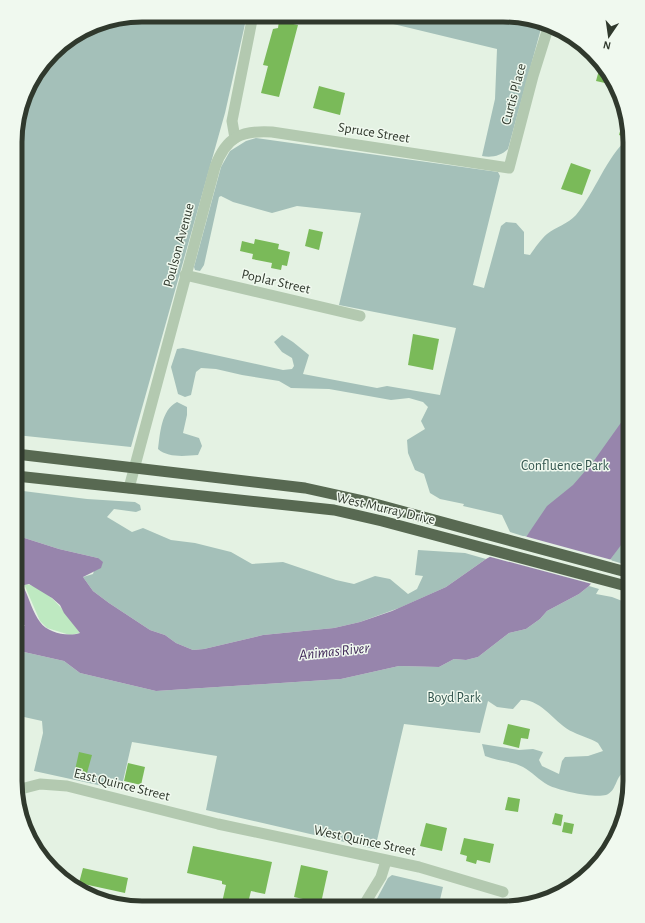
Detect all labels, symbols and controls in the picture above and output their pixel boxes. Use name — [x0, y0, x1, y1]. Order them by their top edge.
north arrow — [589, 16, 629, 56]
text: N — [602, 39, 612, 51]
street label: Curtis Place — [499, 62, 529, 126]
street label: Spruce Street — [337, 120, 411, 146]
street label: Poulson Avenue — [161, 202, 197, 289]
street label: Poplar Street — [240, 267, 312, 297]
park label: Confluence Park — [521, 459, 610, 473]
street label: West Murray Drive — [335, 491, 436, 527]
water label: Animas River — [297, 640, 371, 663]
park label: Boyd Park — [427, 691, 481, 705]
street label: East Quince Street — [72, 766, 172, 804]
street label: West Quince Street — [312, 823, 418, 859]

